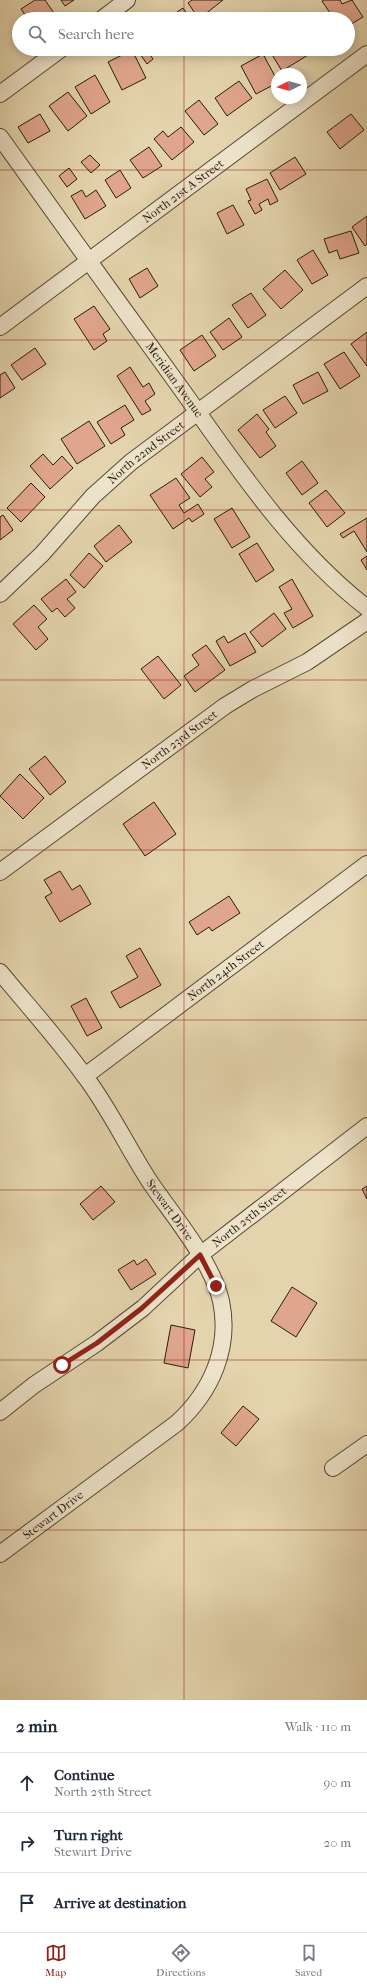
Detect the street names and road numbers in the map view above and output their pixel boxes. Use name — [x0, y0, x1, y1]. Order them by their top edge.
street label: North 21st A Street — [140, 156, 227, 226]
street label: Meridian Avenue — [143, 340, 206, 420]
street label: North 22nd Street — [105, 417, 188, 487]
street label: North 23rd Street — [139, 707, 221, 772]
street label: North 24th Street — [185, 936, 267, 1004]
street label: Stewart Drive — [143, 1177, 197, 1243]
street label: North 25th Street — [209, 1183, 290, 1250]
street label: Stewart Drive — [20, 1488, 86, 1542]

